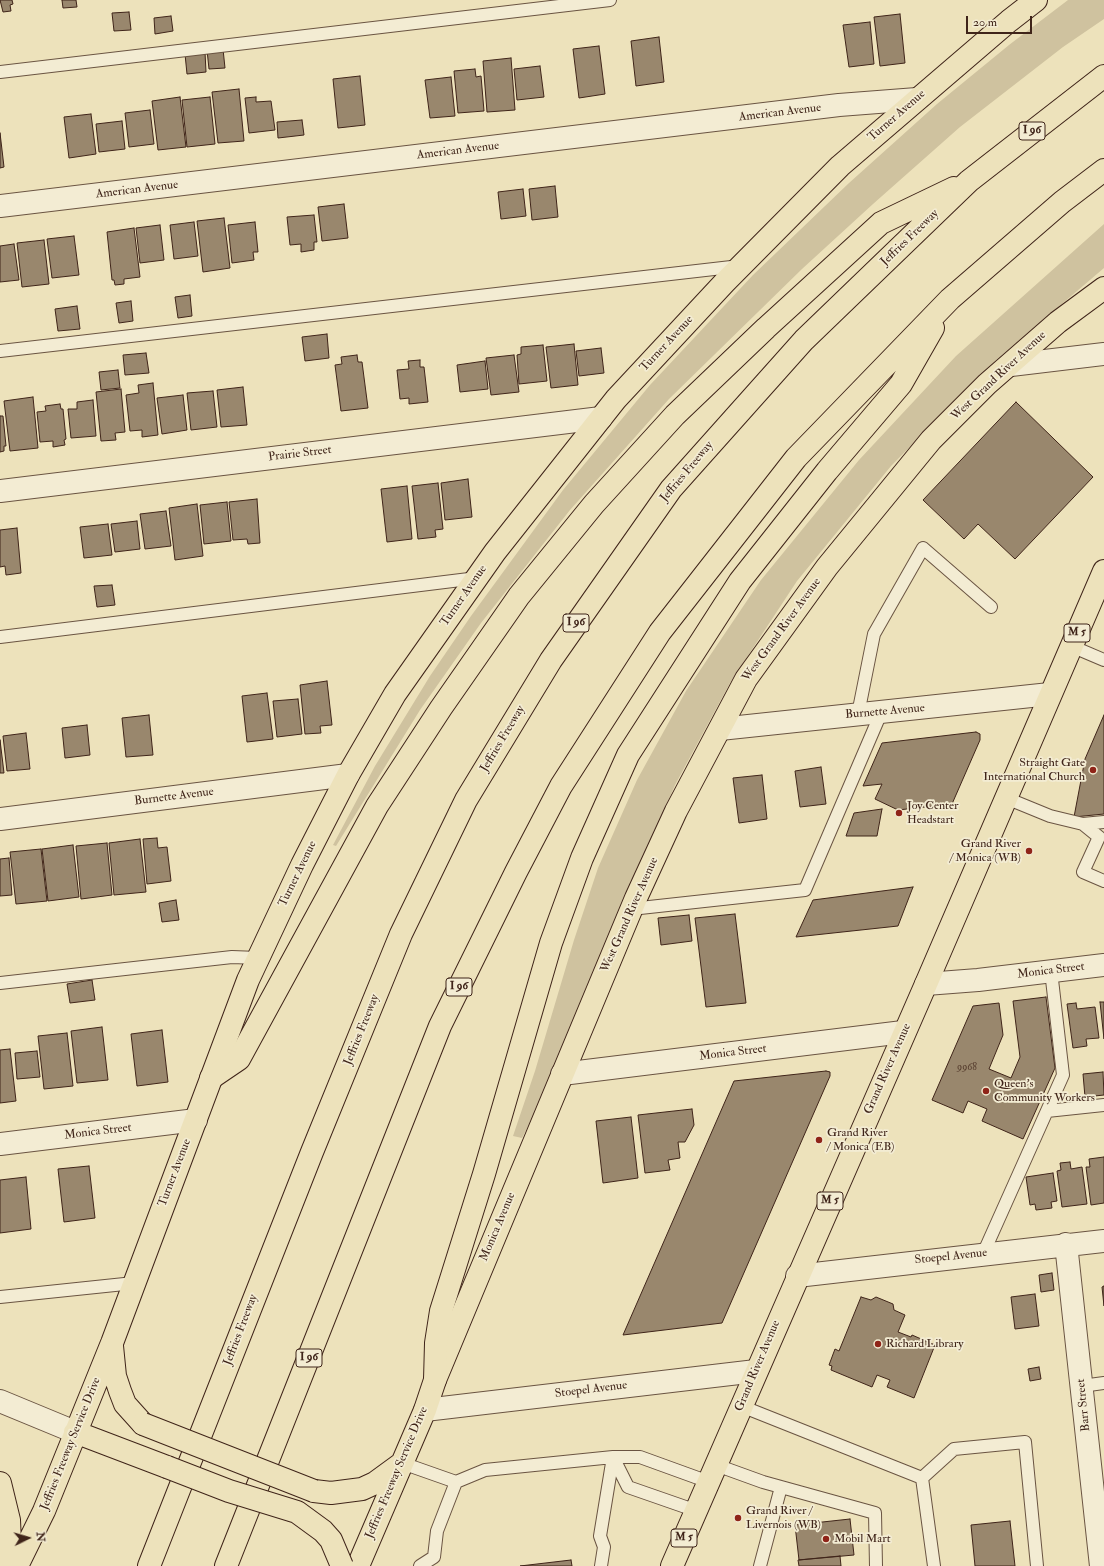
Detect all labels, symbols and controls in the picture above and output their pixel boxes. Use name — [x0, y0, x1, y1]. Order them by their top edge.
scale bar — [968, 8, 1034, 34]
text: 20 m — [973, 15, 997, 30]
street label: Turner Avenue — [865, 87, 929, 145]
street label: American Avenue — [738, 101, 822, 125]
road number: I 96 — [1019, 122, 1045, 140]
street label: American Avenue — [416, 139, 500, 163]
street label: American Avenue — [95, 178, 179, 202]
street label: Jeffries Freeway — [878, 207, 942, 269]
street label: Turner Avenue — [637, 313, 697, 375]
street label: West Grand River Avenue — [949, 328, 1049, 424]
street label: Jeffries Freeway — [657, 439, 717, 505]
street label: Prairie Street — [268, 443, 332, 465]
street label: Turner Avenue — [438, 563, 490, 629]
street label: West Grand River Avenue — [740, 575, 824, 685]
road number: I 96 — [563, 614, 589, 632]
road number: M 5 — [1064, 624, 1090, 642]
street label: Burnette Avenue — [845, 701, 925, 723]
street label: Jeffries Freeway — [478, 703, 528, 775]
place label: Straight Gate International Church — [983, 756, 1085, 784]
marker: Straight Gate International Church — [1088, 765, 1098, 775]
street label: Burnette Avenue — [134, 785, 214, 809]
place label: Joy Center Headstart — [907, 799, 958, 827]
marker: Joy Center Headstart — [894, 808, 904, 818]
place label: Grand River / Monica (WB) — [950, 837, 1021, 865]
street label: Turner Avenue — [276, 839, 320, 909]
marker: Grand River / Monica (WB) — [1024, 846, 1034, 856]
street label: West Grand River Avenue — [598, 855, 662, 975]
street label: Monica Street — [1017, 960, 1085, 982]
road number: I 96 — [446, 978, 472, 996]
street label: Jeffries Freeway — [341, 993, 383, 1067]
street label: Grand River Avenue — [862, 1021, 914, 1117]
street label: Monica Street — [699, 1042, 767, 1064]
house number: 9968 — [957, 1062, 977, 1074]
place label: Queen's Community Workers — [994, 1077, 1095, 1105]
marker: Queen's Community Workers — [981, 1086, 991, 1096]
street label: Monica Street — [64, 1121, 132, 1143]
place label: Grand River / Monica (EB) — [827, 1126, 894, 1154]
marker: Grand River / Monica (EB) — [814, 1135, 824, 1145]
street label: Turner Avenue — [156, 1137, 194, 1209]
street label: Monica Avenue — [477, 1190, 519, 1264]
road number: M 5 — [817, 1192, 843, 1210]
street label: Stoepel Avenue — [914, 1246, 988, 1268]
street label: Jeffries Freeway — [221, 1292, 261, 1368]
street label: Grand River Avenue — [732, 1318, 784, 1414]
place label: Richard Library — [886, 1337, 963, 1351]
marker: Richard Library — [873, 1339, 883, 1349]
road number: I 96 — [296, 1349, 322, 1367]
street label: Jeffries Freeway Service Drive — [38, 1376, 104, 1512]
street label: Stoepel Avenue — [554, 1378, 628, 1402]
street label: Barr Street — [1074, 1378, 1094, 1432]
street label: Jeffries Freeway Service Drive — [363, 1405, 431, 1541]
place label: Grand River / Livernois (WB) — [746, 1504, 821, 1532]
marker: Grand River / Livernois (WB) — [733, 1513, 743, 1523]
north arrow — [8, 1518, 48, 1558]
road number: M 5 — [671, 1529, 697, 1547]
text: N — [34, 1531, 47, 1542]
place label: Mobil Mart — [834, 1532, 891, 1546]
marker: Mobil Mart — [821, 1534, 831, 1544]

